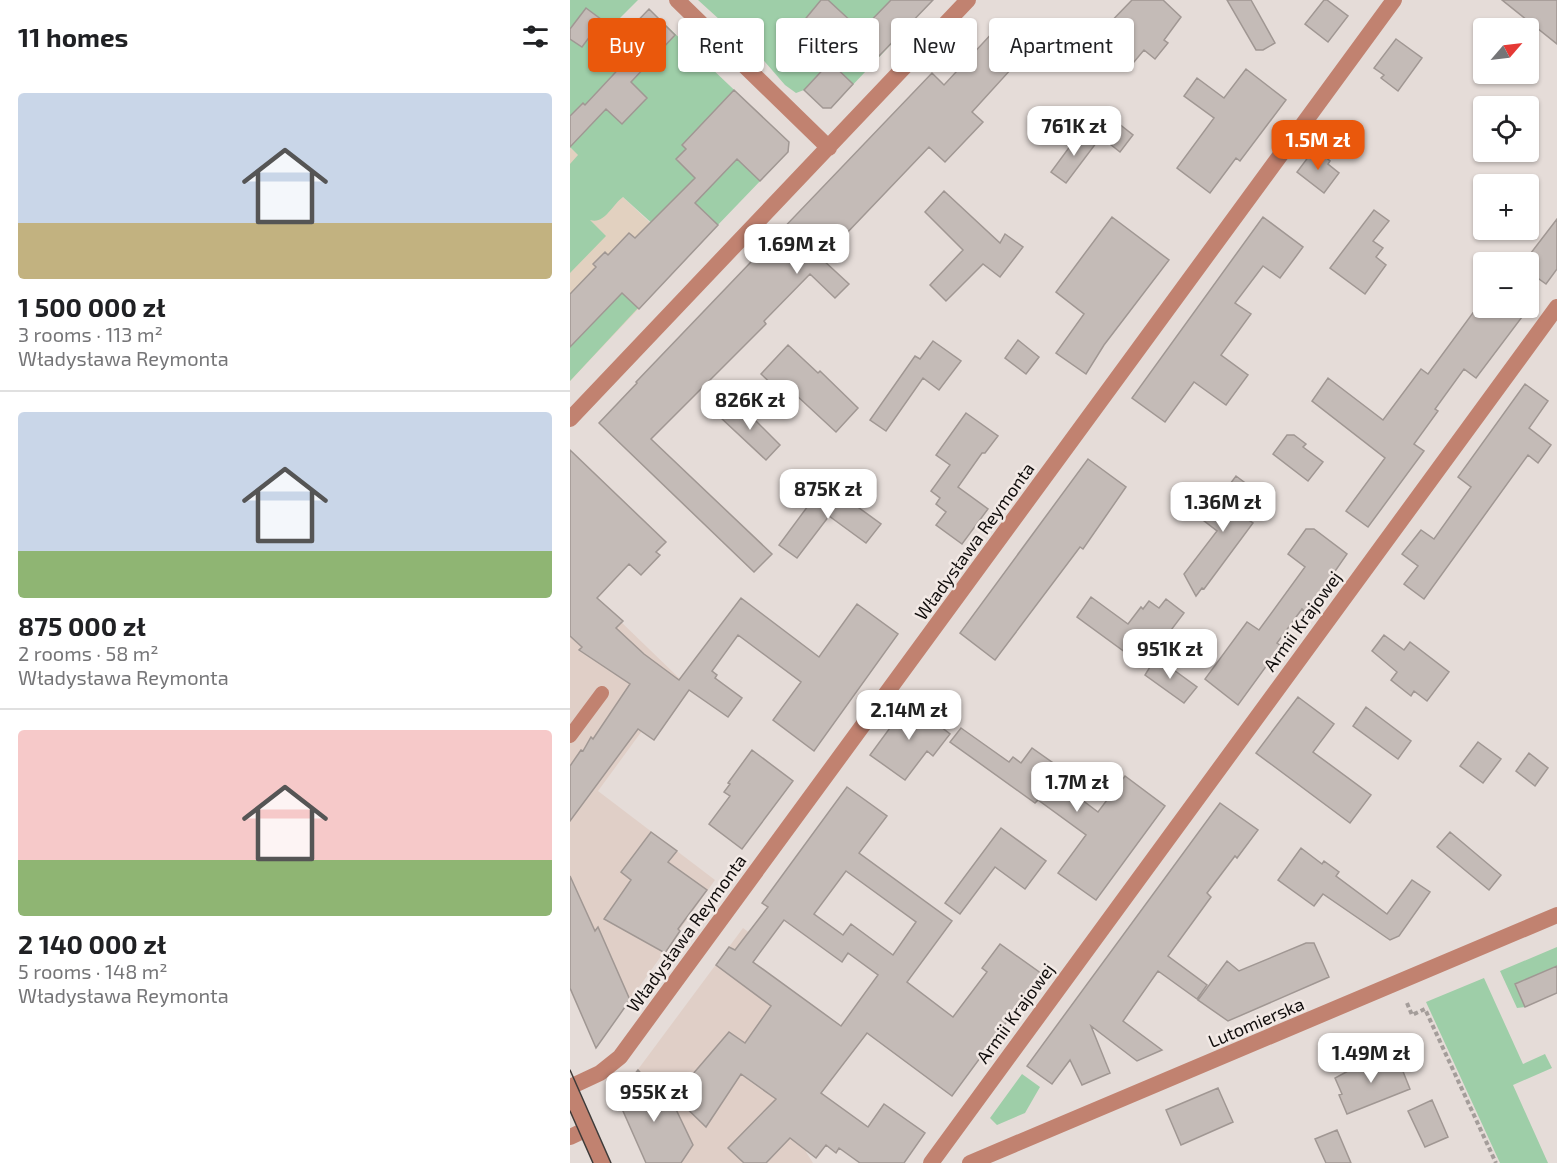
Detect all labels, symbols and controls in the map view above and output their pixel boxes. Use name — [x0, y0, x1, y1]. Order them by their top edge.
chip: Buy — [588, 18, 666, 72]
chip: Rent — [678, 18, 764, 72]
chip: Filters — [776, 18, 879, 72]
chip: New — [891, 18, 977, 72]
chip: Apartment — [989, 18, 1134, 72]
north arrow — [1473, 18, 1539, 84]
map controls — [1473, 18, 1539, 318]
icon: filters — [519, 20, 552, 53]
text: 11 homes — [18, 21, 128, 52]
button: locate — [1473, 96, 1539, 162]
pin: 761K zł — [1019, 106, 1129, 157]
text: 761K zł — [1041, 113, 1107, 137]
pin: 1.5M zł — [1263, 120, 1373, 171]
text: 1.5M zł — [1286, 127, 1350, 151]
icon: home — [231, 132, 339, 240]
button: + — [1473, 174, 1539, 240]
pin: 1.69M zł — [735, 224, 859, 275]
text: 1.69M zł — [758, 231, 836, 255]
button: − — [1473, 252, 1539, 318]
text: 1 500 000 zł — [18, 291, 165, 322]
text: 3 rooms · 113 m² — [18, 322, 163, 346]
text: Władysława Reymonta — [18, 346, 229, 370]
pin: 826K zł — [695, 380, 805, 431]
text: 826K zł — [715, 387, 785, 411]
icon: home — [231, 451, 339, 559]
street label: Władysława Reymonta — [909, 458, 1039, 624]
pin: 875K zł — [773, 469, 883, 520]
text: 875K zł — [794, 476, 862, 500]
pin: 1.36M zł — [1161, 482, 1285, 533]
text: 1.36M zł — [1185, 489, 1261, 513]
street label: Armii Krajowej — [1258, 567, 1346, 675]
text: 875 000 zł — [18, 610, 146, 641]
pin: 951K zł — [1115, 629, 1225, 680]
text: 951K zł — [1137, 636, 1203, 660]
text: 2 rooms · 58 m² — [18, 641, 159, 665]
text: Władysława Reymonta — [18, 665, 229, 689]
pin: 2.14M zł — [847, 690, 971, 741]
text: 2.14M zł — [870, 697, 948, 721]
pin: 1.7M zł — [1022, 762, 1132, 813]
icon: home — [231, 769, 339, 877]
text: 1.7M zł — [1045, 769, 1109, 793]
street label: Władysława Reymonta — [621, 850, 751, 1016]
text: 2 140 000 zł — [18, 928, 166, 959]
text: 5 rooms · 148 m² — [18, 959, 168, 983]
street label: Armii Krajowej — [971, 959, 1059, 1067]
text: Władysława Reymonta — [18, 983, 229, 1007]
street label: Lutomierska — [1205, 992, 1307, 1052]
pin: 1.49M zł — [1309, 1033, 1433, 1084]
text: 1.49M zł — [1332, 1040, 1410, 1064]
pin: 955K zł — [599, 1072, 709, 1123]
text: 955K zł — [620, 1079, 688, 1103]

